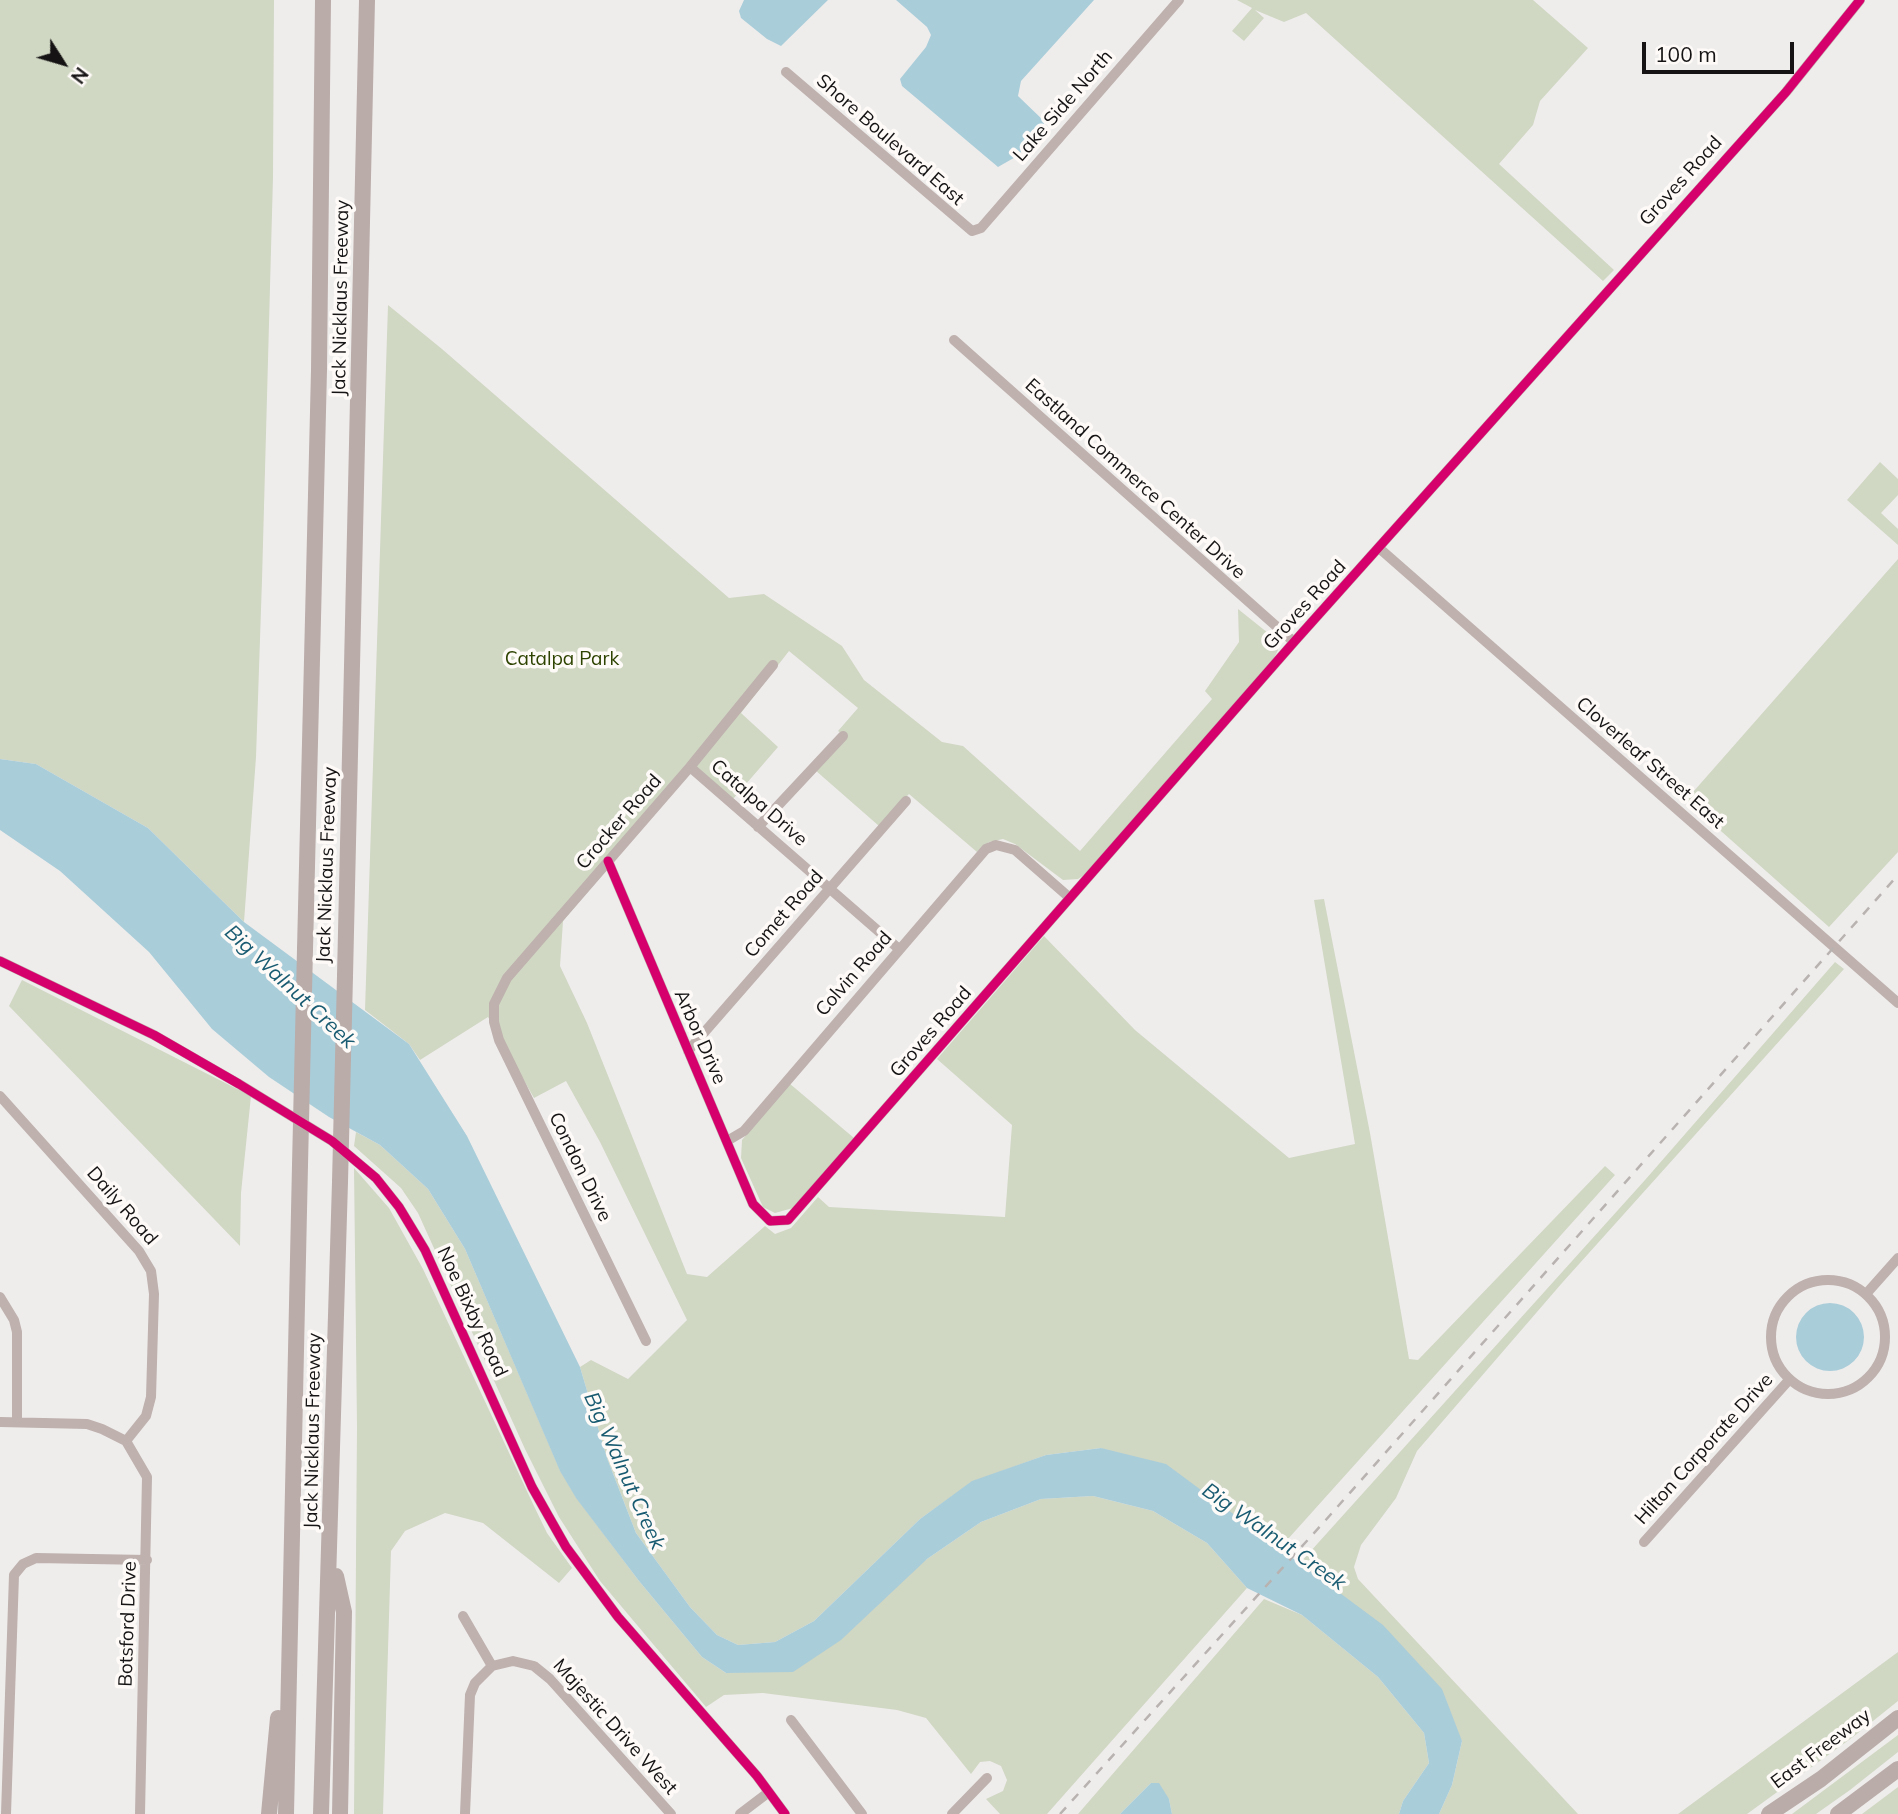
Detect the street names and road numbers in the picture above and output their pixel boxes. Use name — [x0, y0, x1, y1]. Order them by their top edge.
street label: Lake Side North — [1009, 46, 1117, 166]
street label: Shore Boulevard East — [812, 70, 968, 210]
street label: Groves Road — [1635, 132, 1727, 230]
street label: Jack Nicklaus Freeway — [328, 200, 354, 396]
street label: Eastland Commerce Center Drive — [1020, 374, 1250, 584]
street label: Groves Road — [1259, 556, 1351, 654]
street label: Cloverleaf Street East — [1571, 692, 1729, 834]
street label: Catalpa Drive — [706, 755, 812, 851]
street label: Jack Nicklaus Freeway — [312, 766, 342, 964]
street label: Crocker Road — [572, 770, 666, 874]
street label: Comet Road — [740, 866, 828, 962]
street label: Colvin Road — [811, 927, 897, 1021]
street label: Groves Road — [885, 982, 977, 1082]
street label: Arbor Drive — [669, 986, 731, 1088]
street label: Condon Drive — [544, 1109, 616, 1225]
street label: Daily Road — [82, 1162, 162, 1250]
street label: Noe Bixby Road — [432, 1243, 512, 1381]
street label: Jack Nicklaus Freeway — [300, 1333, 326, 1529]
street label: Hilton Corporate Drive — [1630, 1369, 1778, 1529]
street label: Botsford Drive — [114, 1561, 142, 1687]
street label: Majestic Drive West — [548, 1654, 682, 1800]
street label: East Freeway — [1767, 1704, 1875, 1794]

